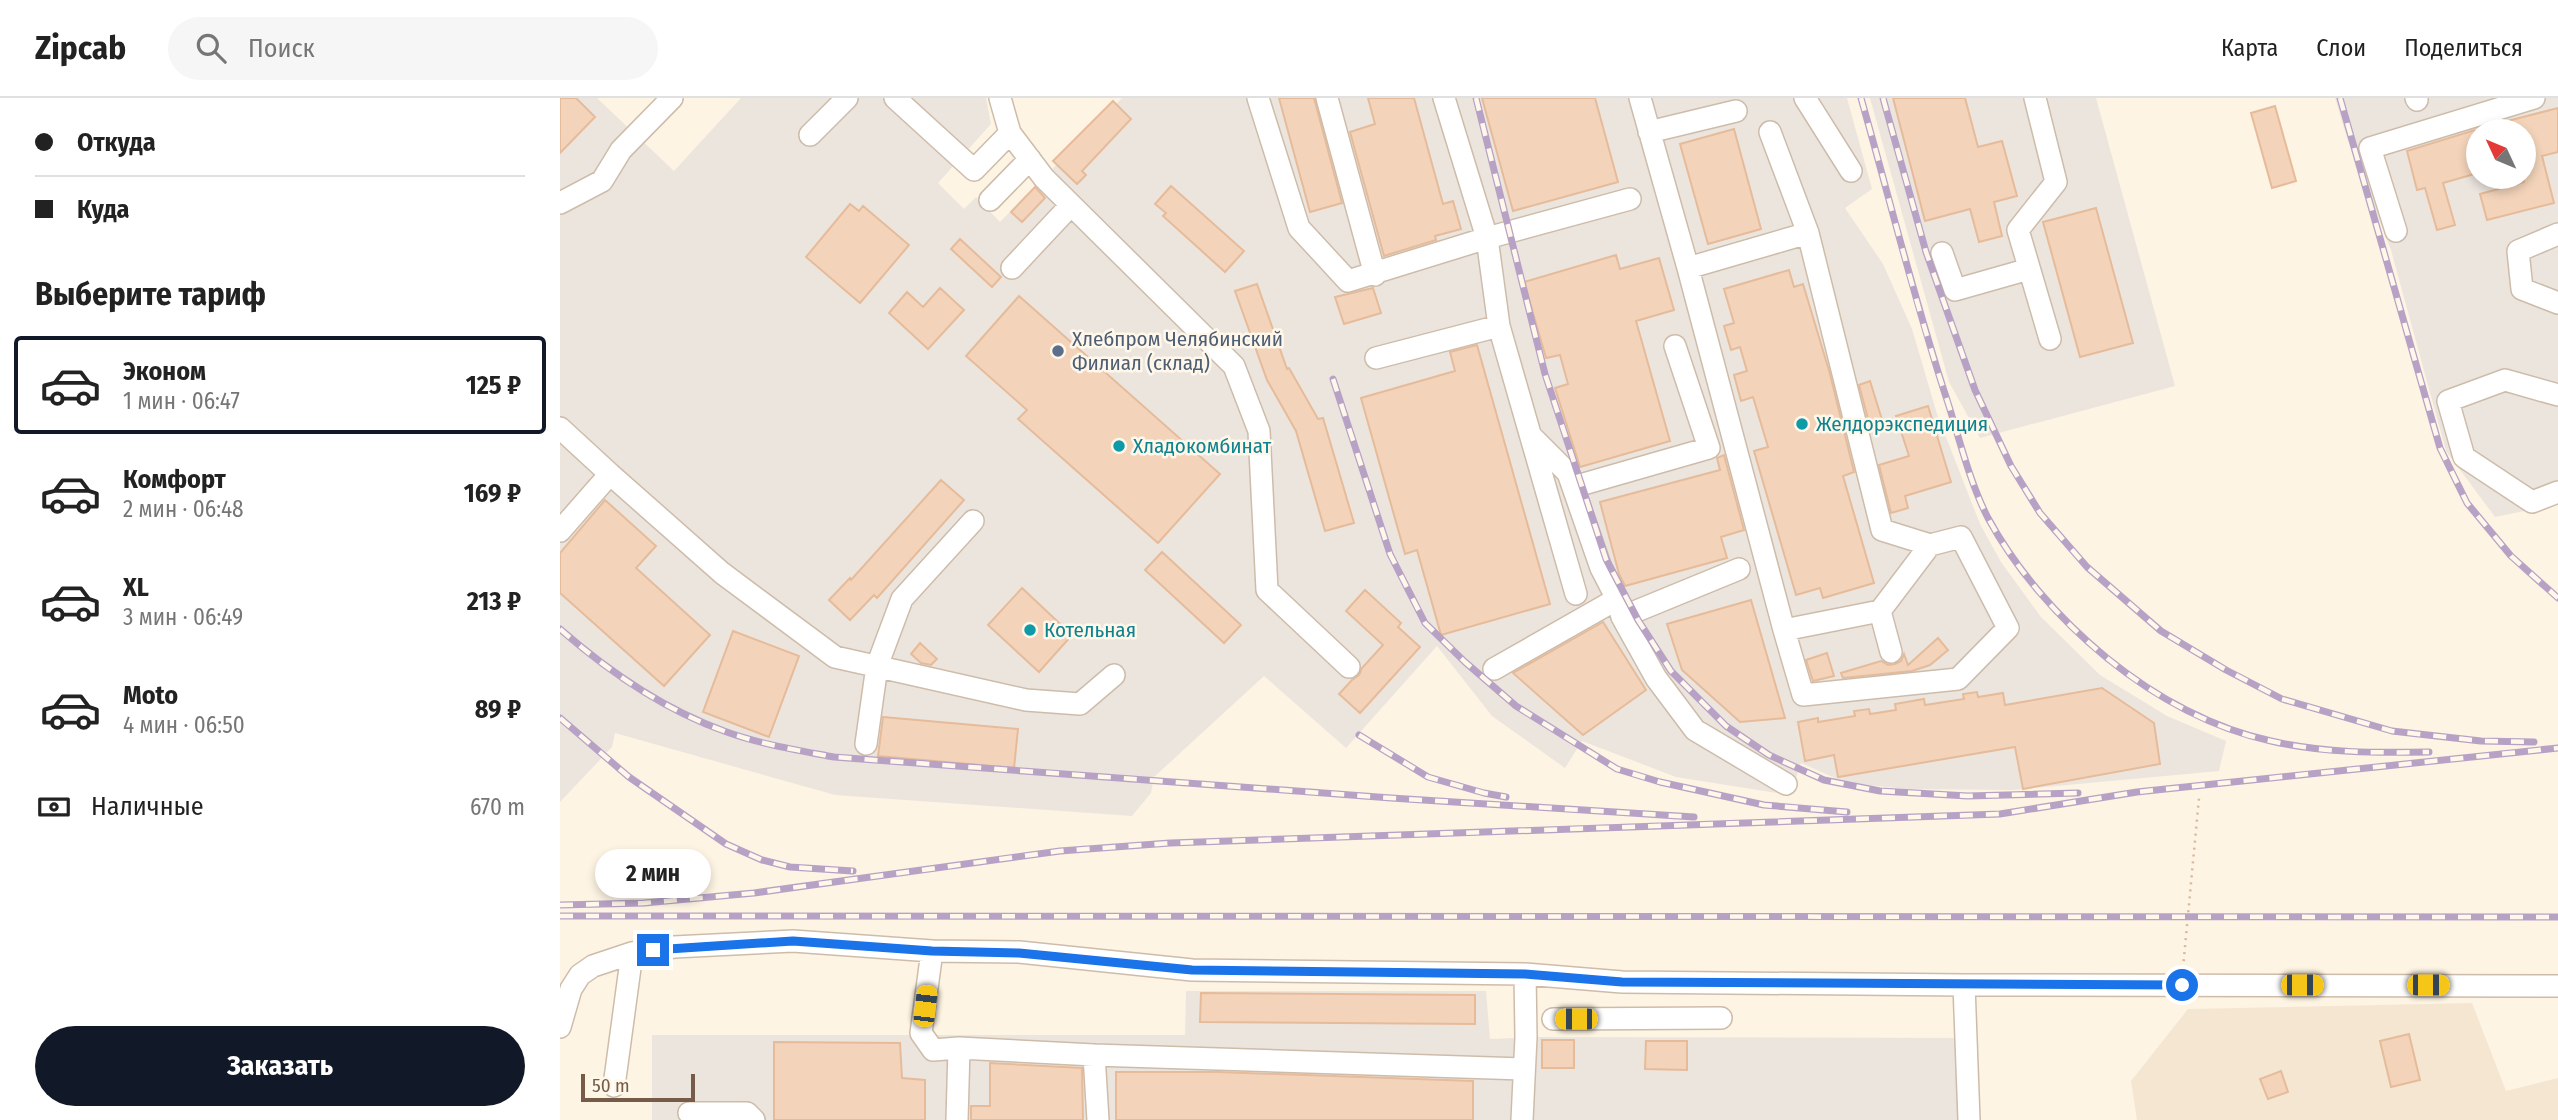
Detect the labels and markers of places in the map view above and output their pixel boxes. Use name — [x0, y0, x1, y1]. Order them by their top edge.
place label: Хлебпром Челябинский Филиал (склад) — [1072, 326, 1283, 376]
marker: Хлебпром Челябинский Филиал (склад) — [1050, 343, 1066, 359]
place label: Желдорэкспедиция — [1816, 411, 1988, 437]
marker: Желдорэкспедиция — [1794, 416, 1810, 432]
place label: Хладокомбинат — [1133, 433, 1272, 459]
marker: Хладокомбинат — [1111, 438, 1127, 454]
place label: Котельная — [1044, 617, 1136, 643]
marker: Котельная — [1022, 622, 1038, 638]

